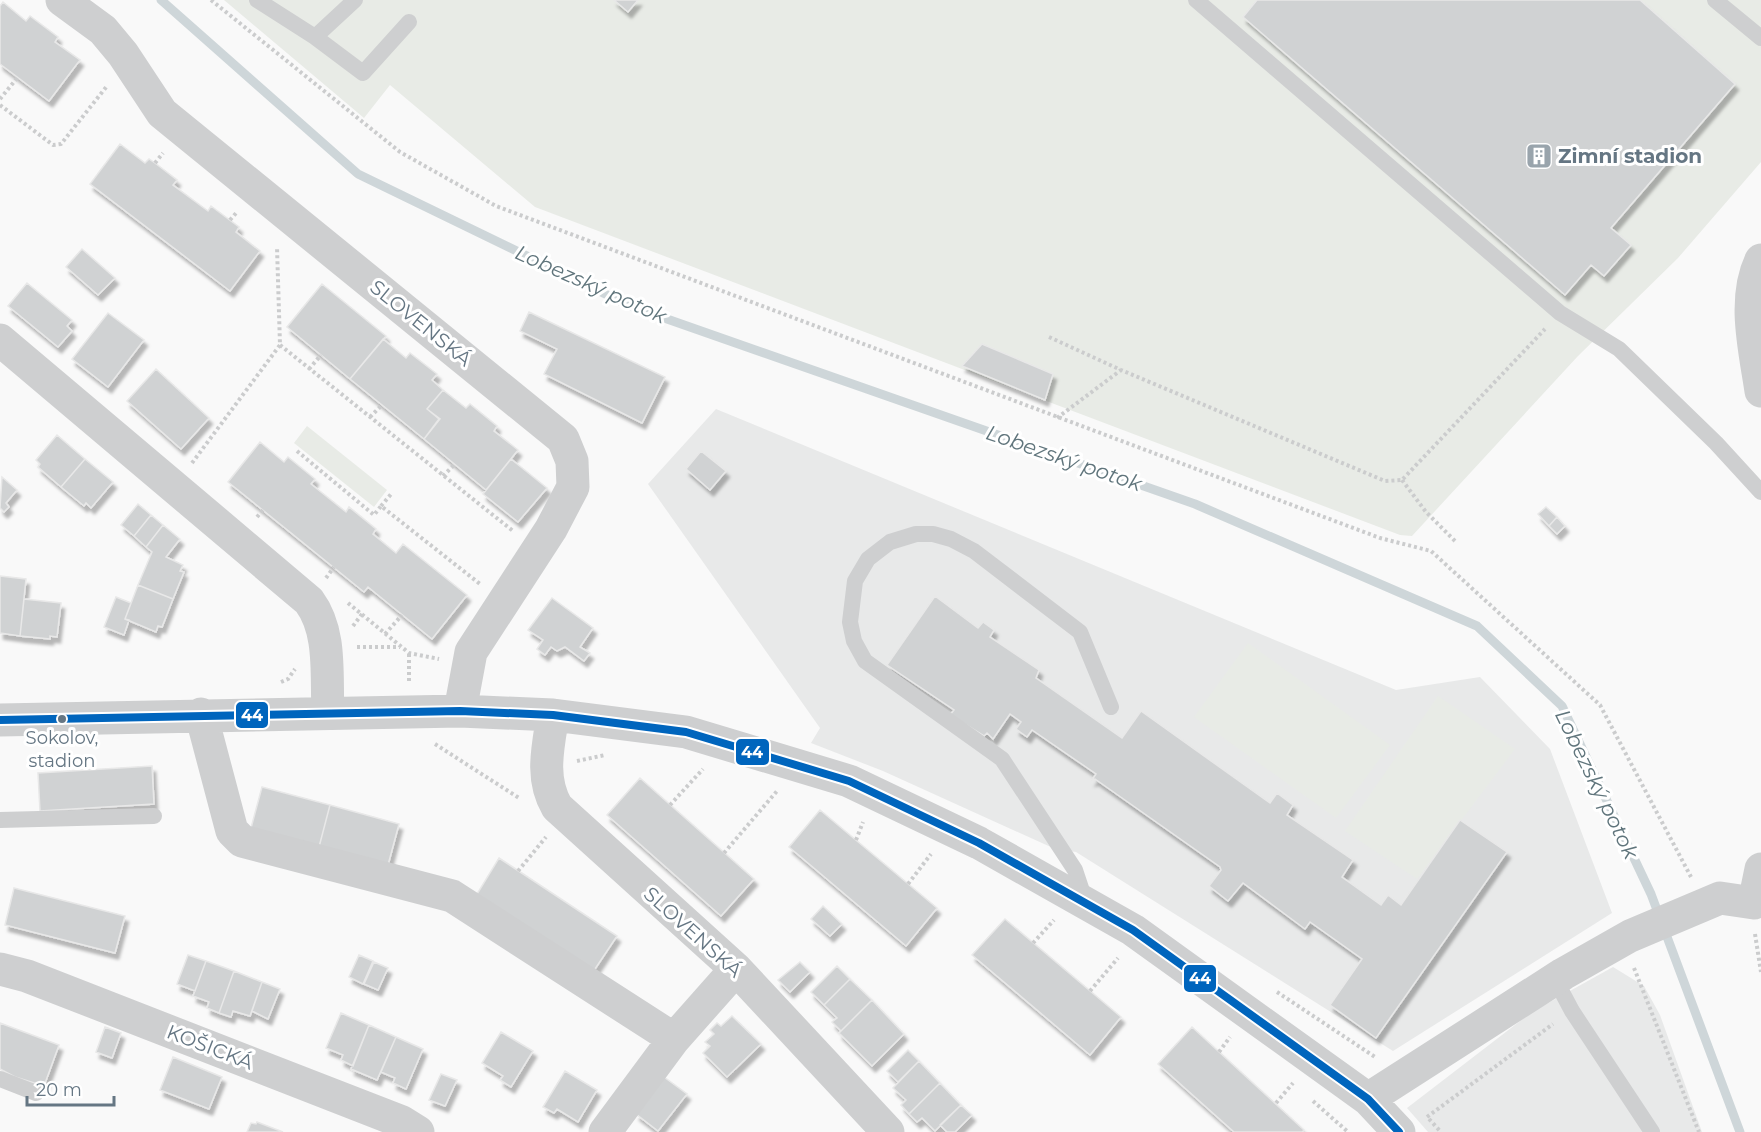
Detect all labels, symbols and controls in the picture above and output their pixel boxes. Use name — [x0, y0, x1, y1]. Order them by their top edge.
building icon: Zimní stadion — [1524, 141, 1554, 171]
place label: Zimní stadion — [1558, 144, 1702, 168]
water label: Lobezský potok — [511, 239, 672, 329]
street label: SLOVENSKÁ — [365, 275, 477, 372]
water label: Lobezský potok — [983, 420, 1147, 497]
line badge: 44 — [235, 701, 269, 729]
water label: Lobezský potok — [1550, 705, 1645, 864]
text: 44 — [241, 706, 263, 725]
marker: Sokolov, stadion — [56, 713, 68, 725]
place label: Sokolov, stadion — [26, 727, 98, 772]
line badge: 44 — [735, 738, 770, 766]
text: 44 — [741, 743, 763, 762]
street label: SLOVENSKÁ — [639, 882, 748, 983]
line badge: 44 — [1183, 964, 1217, 993]
text: 44 — [1189, 969, 1211, 988]
street label: KOŠICKÁ — [163, 1020, 257, 1075]
scale bar — [27, 1069, 114, 1107]
text: 20 m — [36, 1079, 82, 1101]

